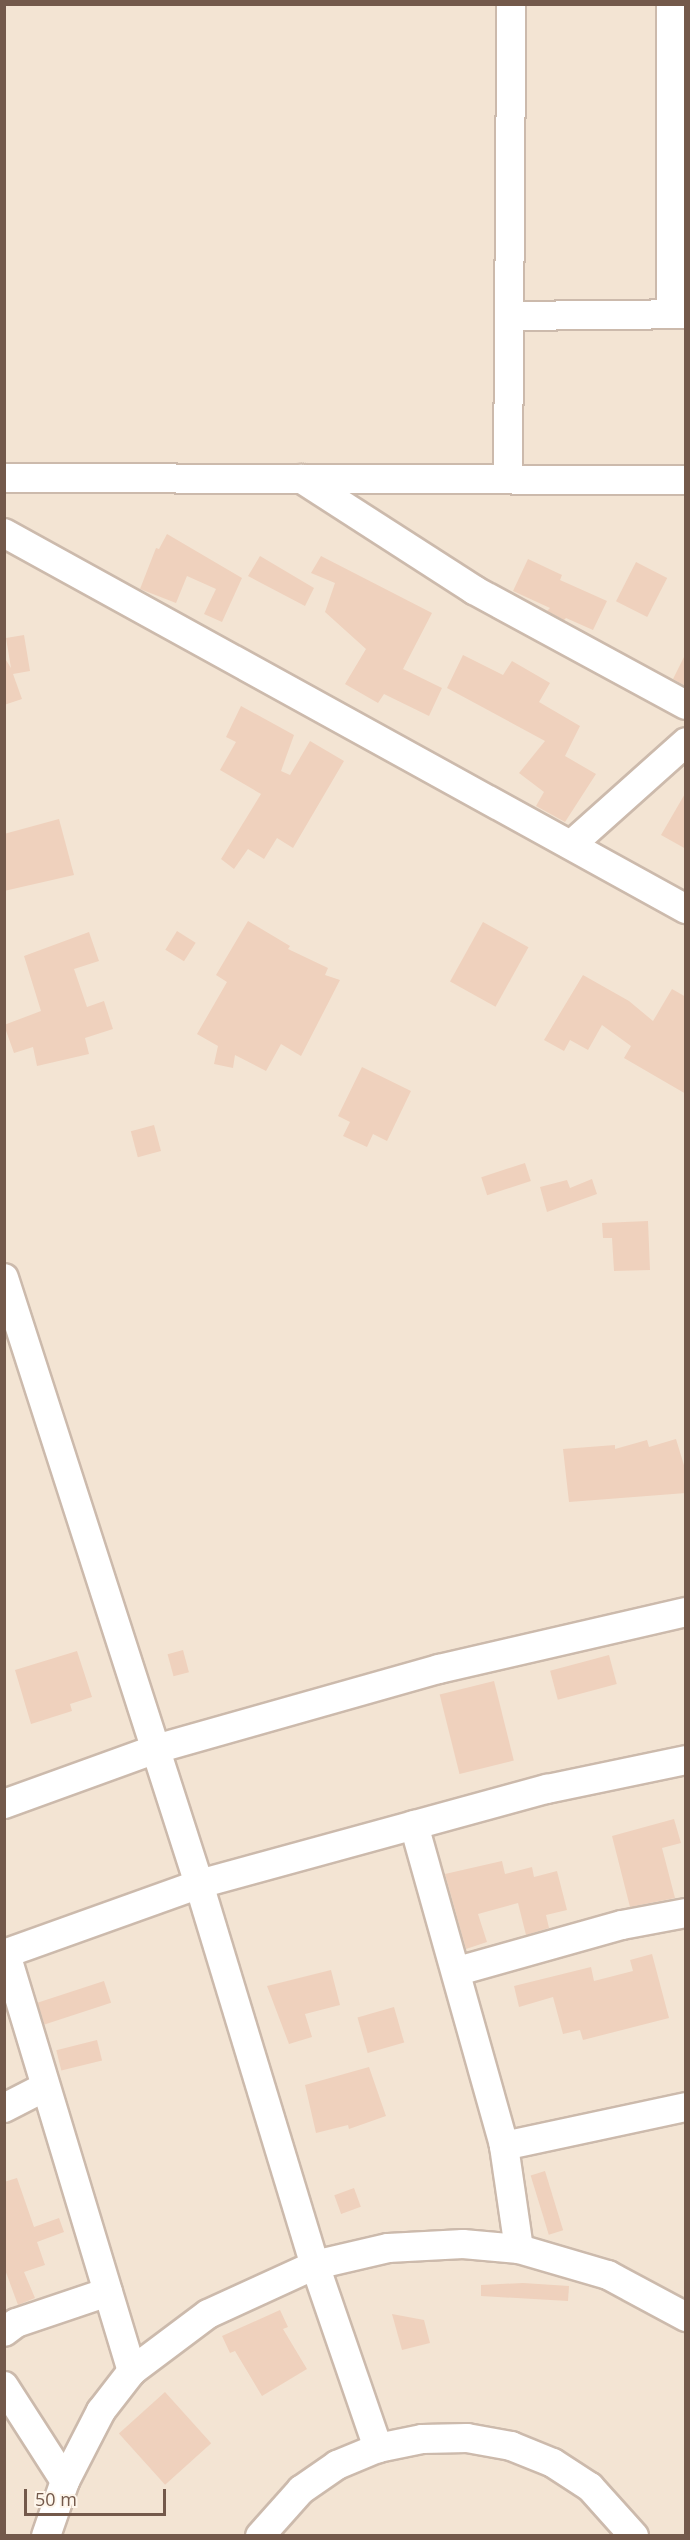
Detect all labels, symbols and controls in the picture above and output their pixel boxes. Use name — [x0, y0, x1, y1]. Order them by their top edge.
scale bar — [27, 2477, 170, 2515]
text: 50 m — [35, 2487, 77, 2511]

